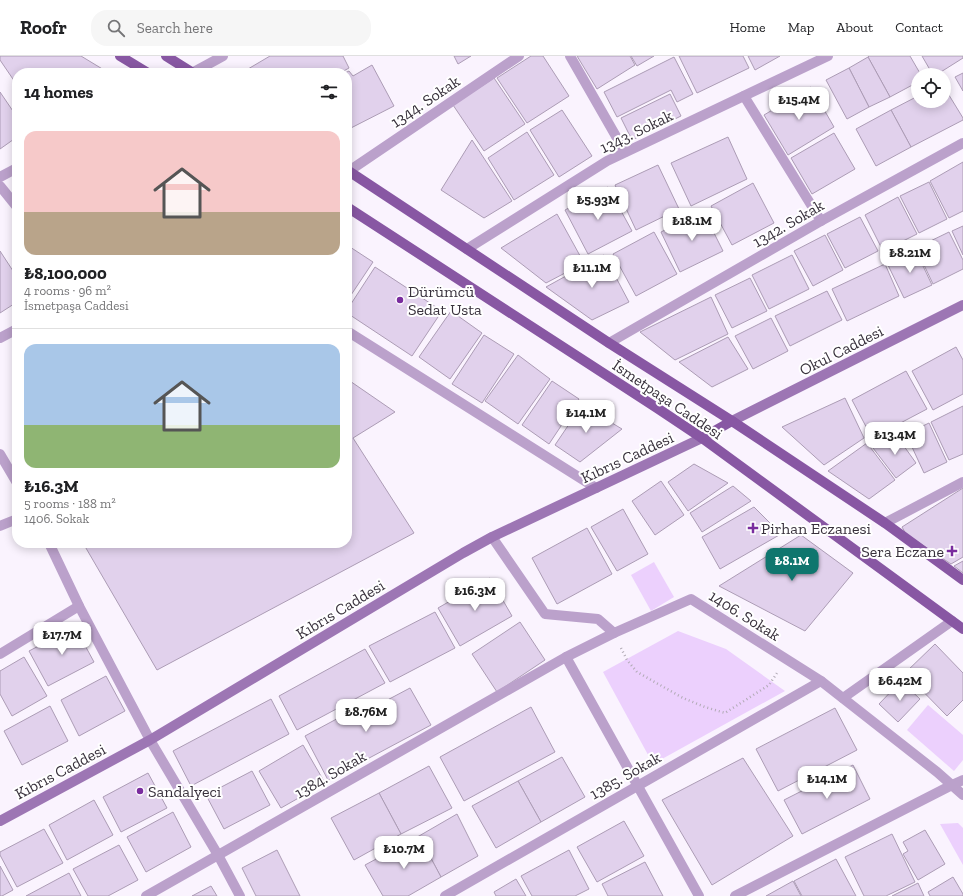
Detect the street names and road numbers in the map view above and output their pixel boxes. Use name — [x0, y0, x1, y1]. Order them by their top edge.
street label: 1344. Sokak — [387, 71, 464, 131]
street label: 1343. Sokak — [597, 105, 676, 157]
street label: 1342. Sokak — [749, 195, 828, 251]
street label: Okul Caddesi — [796, 321, 887, 380]
street label: İsmetpaşa Caddesi — [609, 356, 727, 444]
street label: Kıbrıs Caddesi — [578, 428, 677, 487]
street label: Kıbrıs Caddesi — [293, 575, 388, 643]
street label: 1406. Sokak — [706, 586, 784, 645]
street label: Kıbrıs Caddesi — [12, 739, 109, 803]
street label: 1384. Sokak — [291, 746, 370, 802]
street label: 1385. Sokak — [586, 747, 665, 803]

